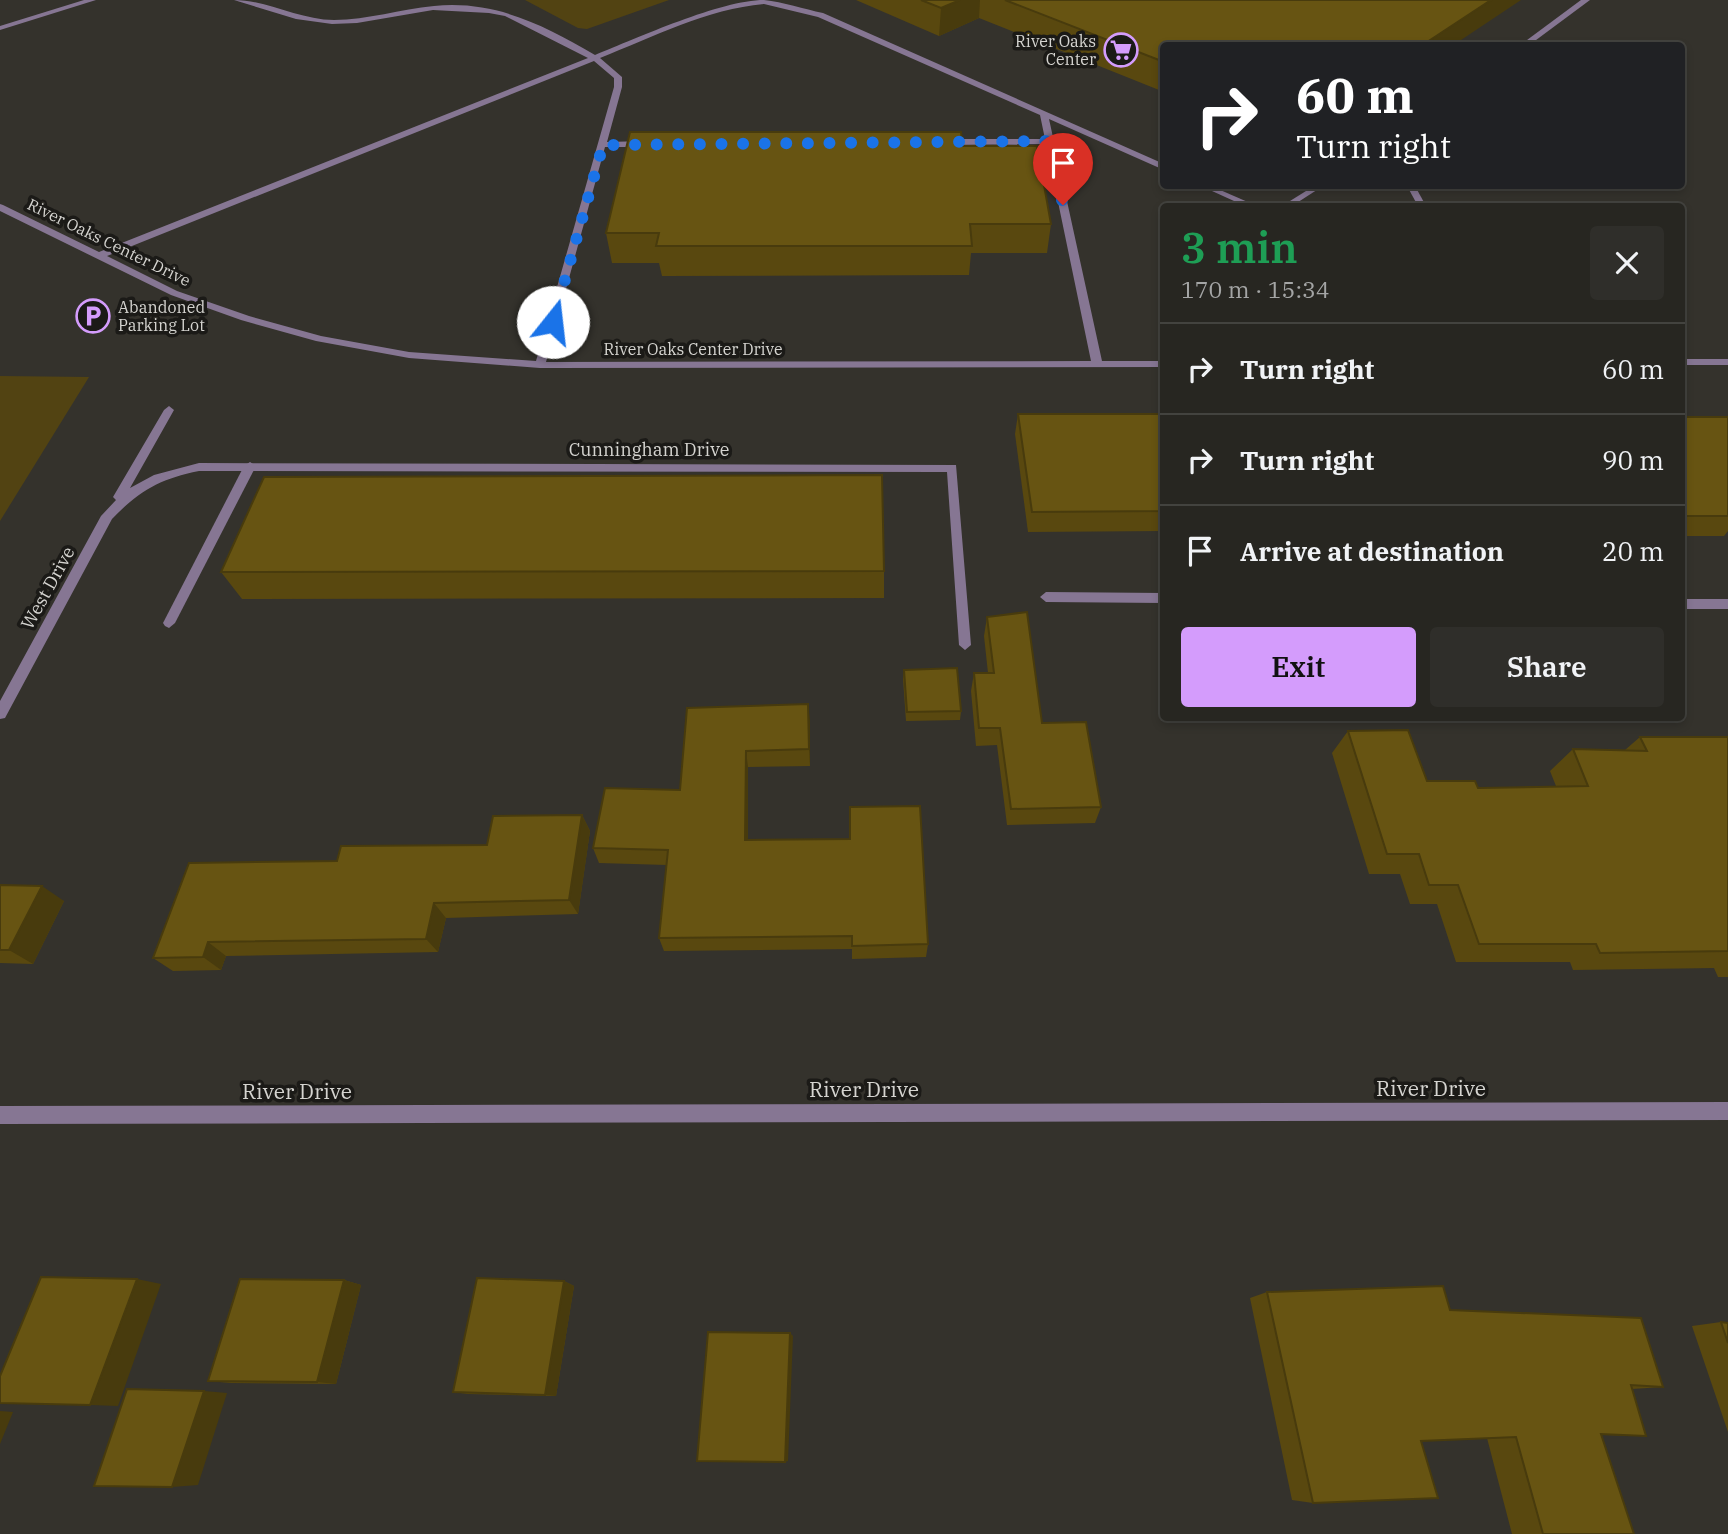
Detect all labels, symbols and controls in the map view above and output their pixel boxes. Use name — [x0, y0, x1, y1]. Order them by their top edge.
place label: River Oaks Center — [1015, 31, 1096, 69]
supermarket icon: River Oaks Center — [1102, 31, 1140, 69]
text: 60 m — [1296, 63, 1414, 126]
icon: right — [1181, 70, 1272, 161]
text: Turn right — [1296, 125, 1451, 167]
pin — [1033, 133, 1093, 205]
icon: arrive — [1044, 144, 1082, 182]
street label: River Oaks Center Drive — [24, 194, 194, 290]
text: 3 min — [1181, 220, 1298, 275]
button: close — [1590, 226, 1664, 300]
text: 170 m · 15:34 — [1181, 274, 1330, 304]
position arrow — [516, 285, 590, 359]
parking icon: Abandoned Parking Lot — [74, 297, 112, 335]
place label: Abandoned Parking Lot — [118, 297, 205, 335]
street label: River Oaks Center Drive — [603, 339, 783, 359]
icon: right — [1181, 350, 1219, 388]
text: Turn right — [1240, 352, 1374, 386]
text: 60 m — [1602, 352, 1664, 386]
street label: Cunningham Drive — [569, 438, 729, 461]
icon: right — [1181, 441, 1219, 479]
text: Turn right — [1240, 443, 1374, 477]
text: 90 m — [1602, 443, 1664, 477]
icon: arrive — [1181, 532, 1219, 570]
text: Arrive at destination — [1240, 534, 1504, 568]
text: 20 m — [1602, 534, 1664, 568]
street label: West Drive — [15, 542, 80, 633]
button: Exit — [1181, 627, 1416, 707]
button: Share — [1430, 627, 1664, 707]
street label: River Drive — [1376, 1074, 1486, 1102]
street label: River Drive — [809, 1075, 919, 1103]
street label: River Drive — [242, 1077, 352, 1105]

